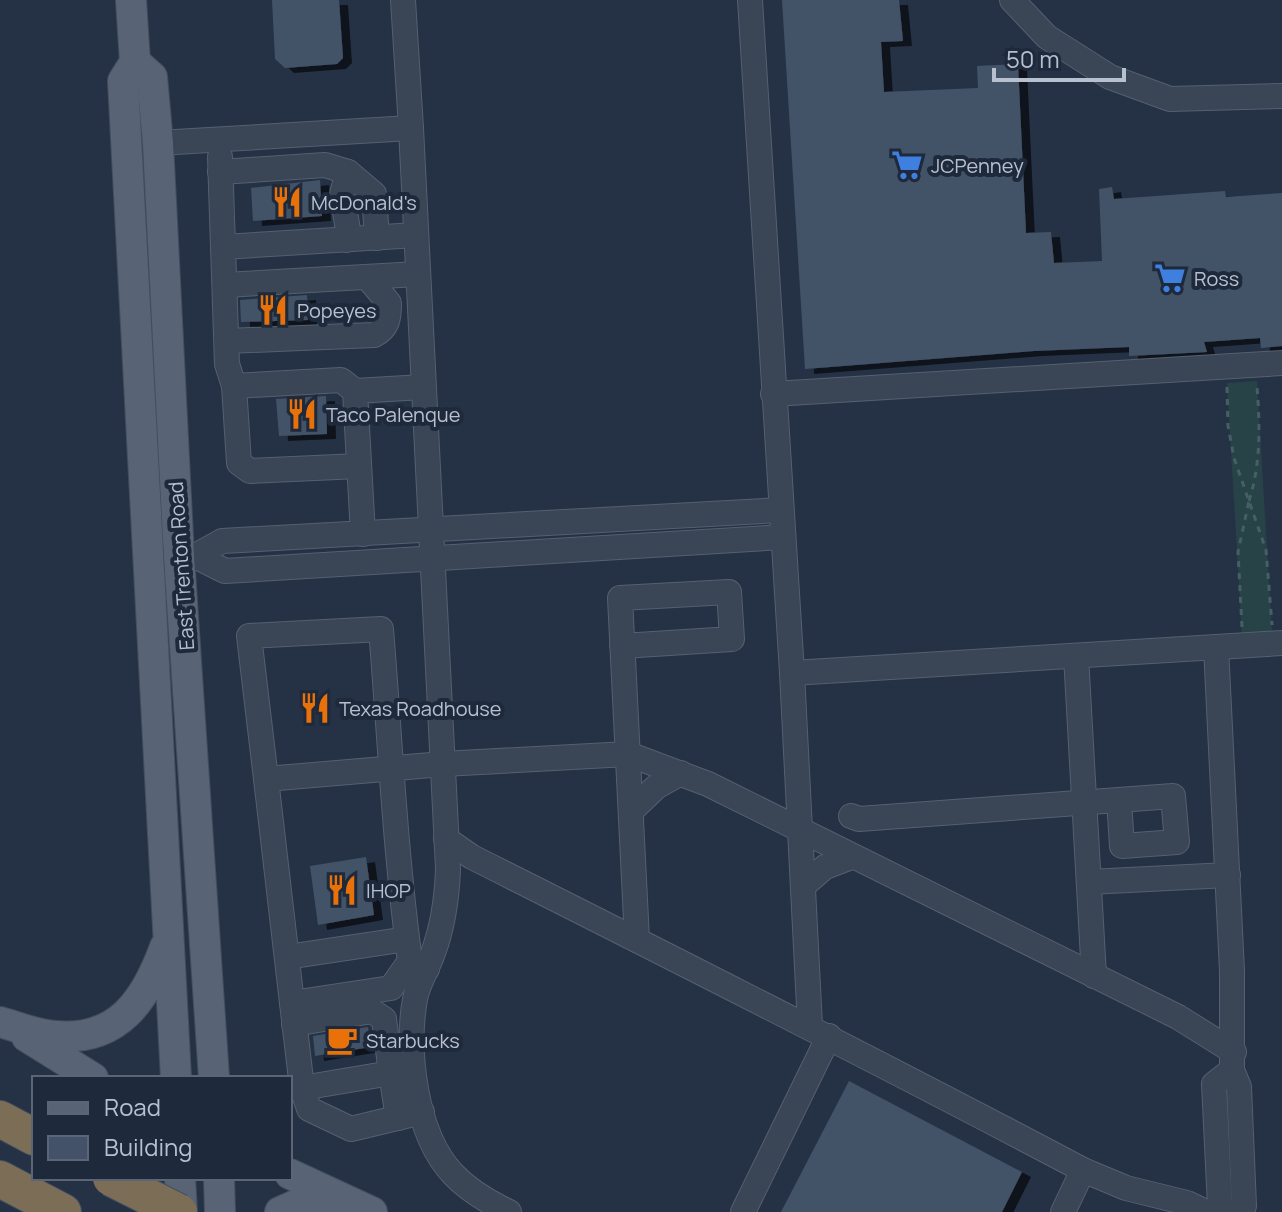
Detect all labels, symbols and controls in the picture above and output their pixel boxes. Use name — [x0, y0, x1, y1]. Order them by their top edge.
scale bar — [994, 32, 1124, 82]
text: 50 m — [1006, 42, 1060, 75]
supermarket icon: JCPenney — [890, 148, 924, 182]
place label: JCPenney — [931, 152, 1024, 179]
restaurant icon: McDonald's — [270, 185, 304, 219]
place label: McDonald's — [311, 189, 417, 216]
supermarket icon: Ross — [1153, 261, 1187, 295]
place label: Ross — [1194, 265, 1239, 292]
restaurant icon: Popeyes — [256, 293, 290, 327]
place label: Popeyes — [297, 297, 377, 324]
restaurant icon: Taco Palenque — [285, 397, 319, 431]
place label: Taco Palenque — [326, 401, 460, 428]
street label: East Trenton Road — [162, 481, 200, 651]
restaurant icon: Texas Roadhouse — [298, 691, 332, 725]
place label: Texas Roadhouse — [339, 695, 502, 722]
restaurant icon: IHOP — [325, 873, 359, 907]
place label: IHOP — [366, 877, 411, 904]
cafe icon: Starbucks — [325, 1023, 359, 1057]
place label: Starbucks — [366, 1027, 460, 1054]
legend — [32, 1076, 292, 1180]
text: Road — [104, 1090, 161, 1123]
text: Building — [104, 1130, 192, 1163]

